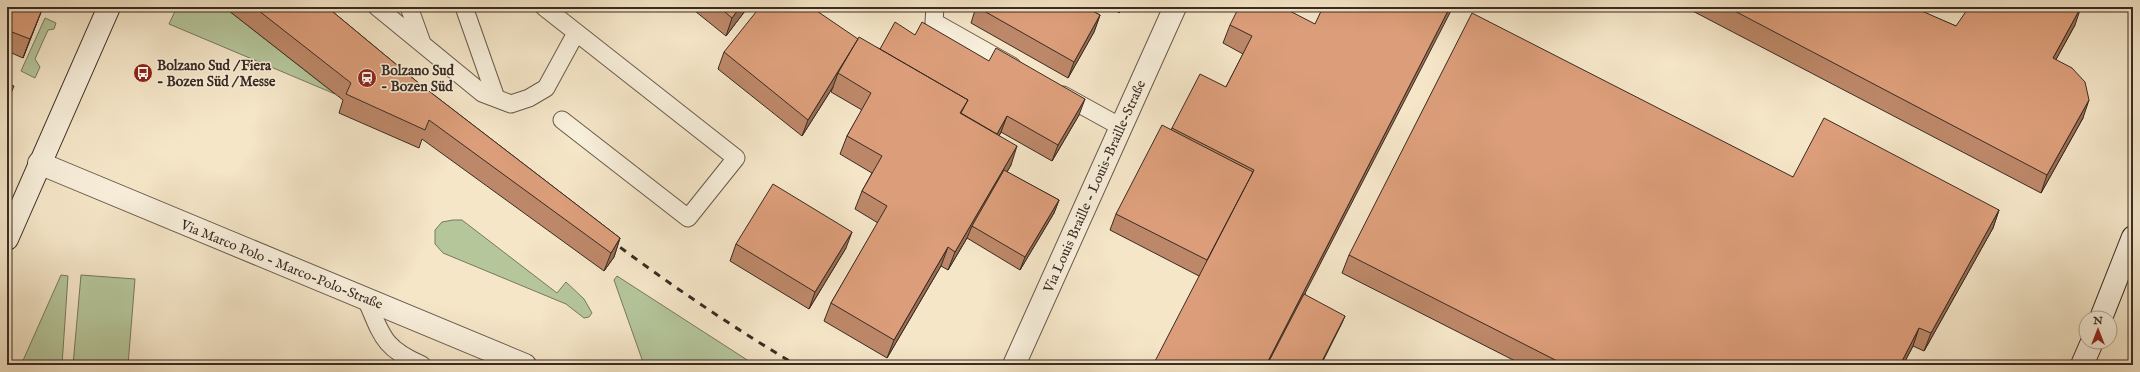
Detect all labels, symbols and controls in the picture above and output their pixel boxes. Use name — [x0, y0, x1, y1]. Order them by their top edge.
place label: Bolzano Sud / Fiera - Bozen Süd / Messe — [157, 57, 276, 91]
bus stop icon: Bolzano Sud / Fiera - Bozen Süd / Messe — [132, 62, 154, 84]
place label: Bolzano Sud - Bozen Süd — [381, 62, 455, 96]
station icon: Bolzano Sud - Bozen Süd — [356, 67, 378, 89]
street label: Via Louis Braille - Louis-Braille-Straße — [1039, 77, 1150, 296]
street label: Via Marco Polo - Marco-Polo-Straße — [177, 216, 386, 314]
north arrow — [2078, 310, 2118, 350]
text: N — [2092, 314, 2103, 328]

